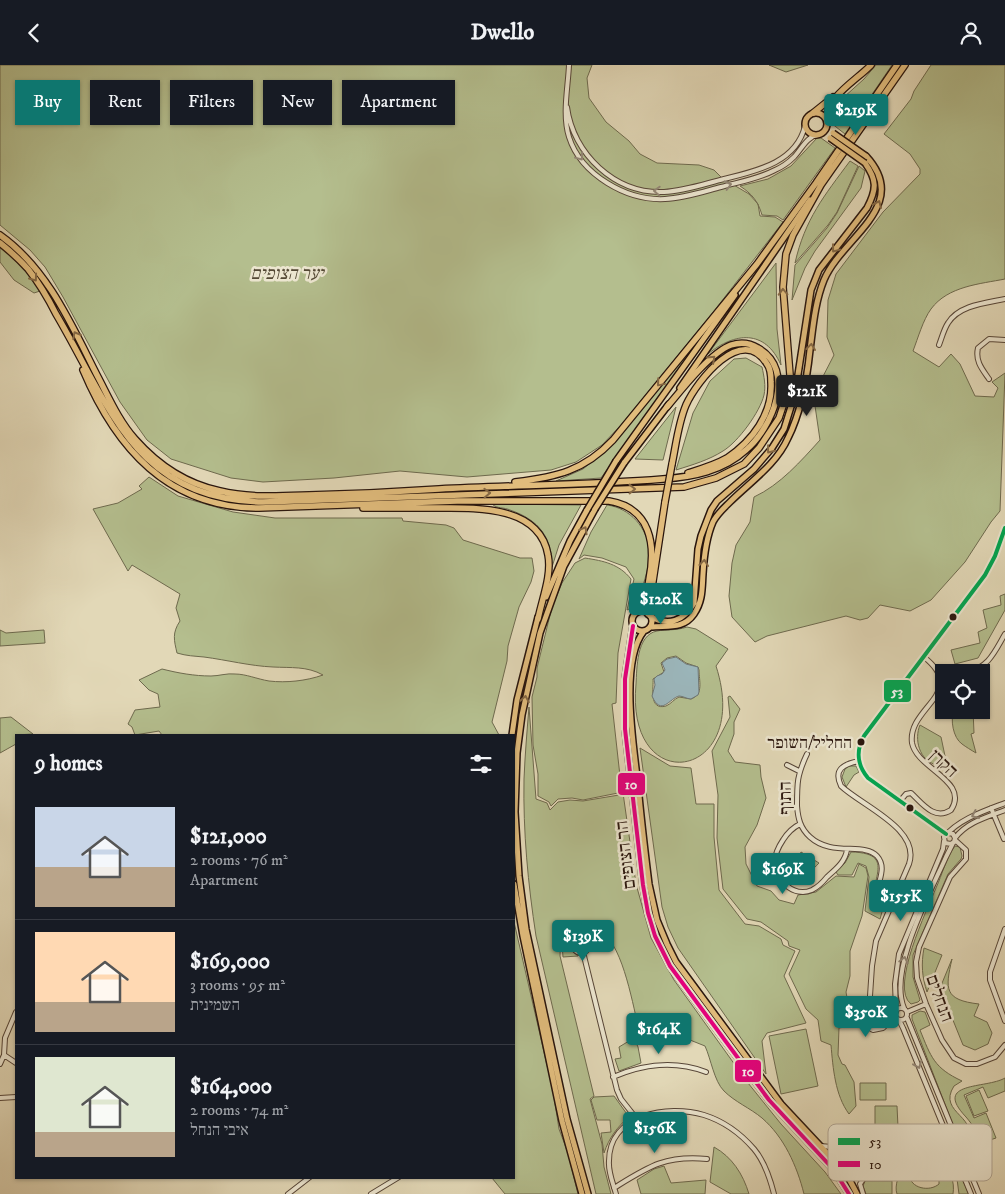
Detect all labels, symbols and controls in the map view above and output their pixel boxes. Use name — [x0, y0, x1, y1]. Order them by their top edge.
icon: back — [20, 19, 48, 47]
text: Dwello — [471, 19, 534, 46]
icon: person — [957, 19, 985, 47]
chip: Buy — [15, 80, 80, 125]
chip: Rent — [90, 80, 160, 125]
chip: Filters — [170, 80, 253, 125]
chip: New — [263, 80, 332, 125]
chip: Apartment — [342, 80, 455, 125]
pin: $219K — [821, 93, 891, 136]
text: $219K — [835, 100, 877, 120]
one-way arrow — [575, 151, 583, 160]
one-way arrow — [723, 180, 732, 191]
one-way arrow — [653, 186, 661, 197]
one-way arrow — [871, 200, 882, 209]
one-way arrow — [832, 243, 841, 253]
park label: יער הצופים — [251, 263, 325, 285]
one-way arrow — [28, 272, 37, 282]
one-way arrow — [778, 288, 789, 296]
one-way arrow — [72, 331, 82, 340]
one-way arrow — [805, 343, 815, 352]
one-way arrow — [706, 356, 715, 365]
pin: $121K — [772, 375, 842, 417]
one-way arrow — [658, 377, 666, 386]
text: $121K — [787, 381, 827, 401]
one-way arrow — [767, 444, 776, 454]
one-way arrow — [628, 484, 636, 494]
one-way arrow — [483, 488, 491, 499]
one-way arrow — [577, 526, 587, 535]
one-way arrow — [698, 559, 709, 567]
pin: $120K — [626, 583, 696, 625]
text: $120K — [640, 589, 682, 609]
unlabelled marker — [948, 612, 958, 622]
map controls — [935, 664, 990, 719]
button: locate — [935, 664, 990, 719]
line badge: 53 — [883, 679, 912, 703]
text: 53 — [890, 683, 903, 701]
one-way arrow — [519, 694, 529, 703]
place label: החליל/השופר — [767, 732, 852, 754]
marker: החליל/השופר — [856, 737, 866, 747]
street label: הקרן — [924, 745, 962, 782]
icon: filters — [467, 750, 495, 778]
text: 9 homes — [35, 751, 103, 777]
line badge: 10 — [617, 772, 646, 796]
text: 10 — [625, 776, 638, 794]
street label: התוף — [775, 781, 797, 815]
unlabelled marker — [905, 803, 915, 813]
one-way arrow — [971, 809, 980, 820]
street label: הר הצופים — [611, 819, 641, 890]
text: $121,000 — [190, 824, 267, 850]
icon: home — [75, 827, 135, 887]
text: 2 rooms · 76 m² — [190, 850, 288, 870]
pin: $169K — [748, 853, 818, 895]
text: $169K — [762, 859, 804, 879]
text: Apartment — [190, 870, 258, 890]
pin: $155K — [866, 879, 936, 922]
text: $155K — [880, 886, 922, 906]
pin: $139K — [548, 919, 618, 962]
text: $139K — [563, 926, 603, 946]
text: $169,000 — [190, 949, 270, 975]
icon: home — [75, 952, 135, 1012]
one-way arrow — [898, 956, 909, 965]
street label: הנחלים — [920, 972, 958, 1025]
text: 3 rooms · 95 m² — [190, 975, 285, 995]
text: השמינית — [190, 995, 240, 1015]
pin: $350K — [831, 995, 901, 1038]
text: $350K — [845, 1002, 887, 1022]
pin: $164K — [624, 1013, 694, 1055]
text: $164K — [637, 1019, 681, 1039]
line badge: 10 — [734, 1059, 762, 1083]
one-way arrow — [913, 1060, 923, 1068]
text: 10 — [742, 1063, 755, 1081]
text: $164,000 — [190, 1074, 272, 1100]
icon: home — [75, 1077, 135, 1137]
text: 2 rooms · 74 m² — [190, 1100, 288, 1120]
pin: $156K — [620, 1111, 690, 1154]
text: $156K — [634, 1118, 676, 1138]
text: איבי הנחל — [190, 1120, 249, 1140]
legend — [828, 1124, 992, 1181]
text: 53 — [869, 1133, 881, 1151]
text: 10 — [869, 1156, 882, 1174]

